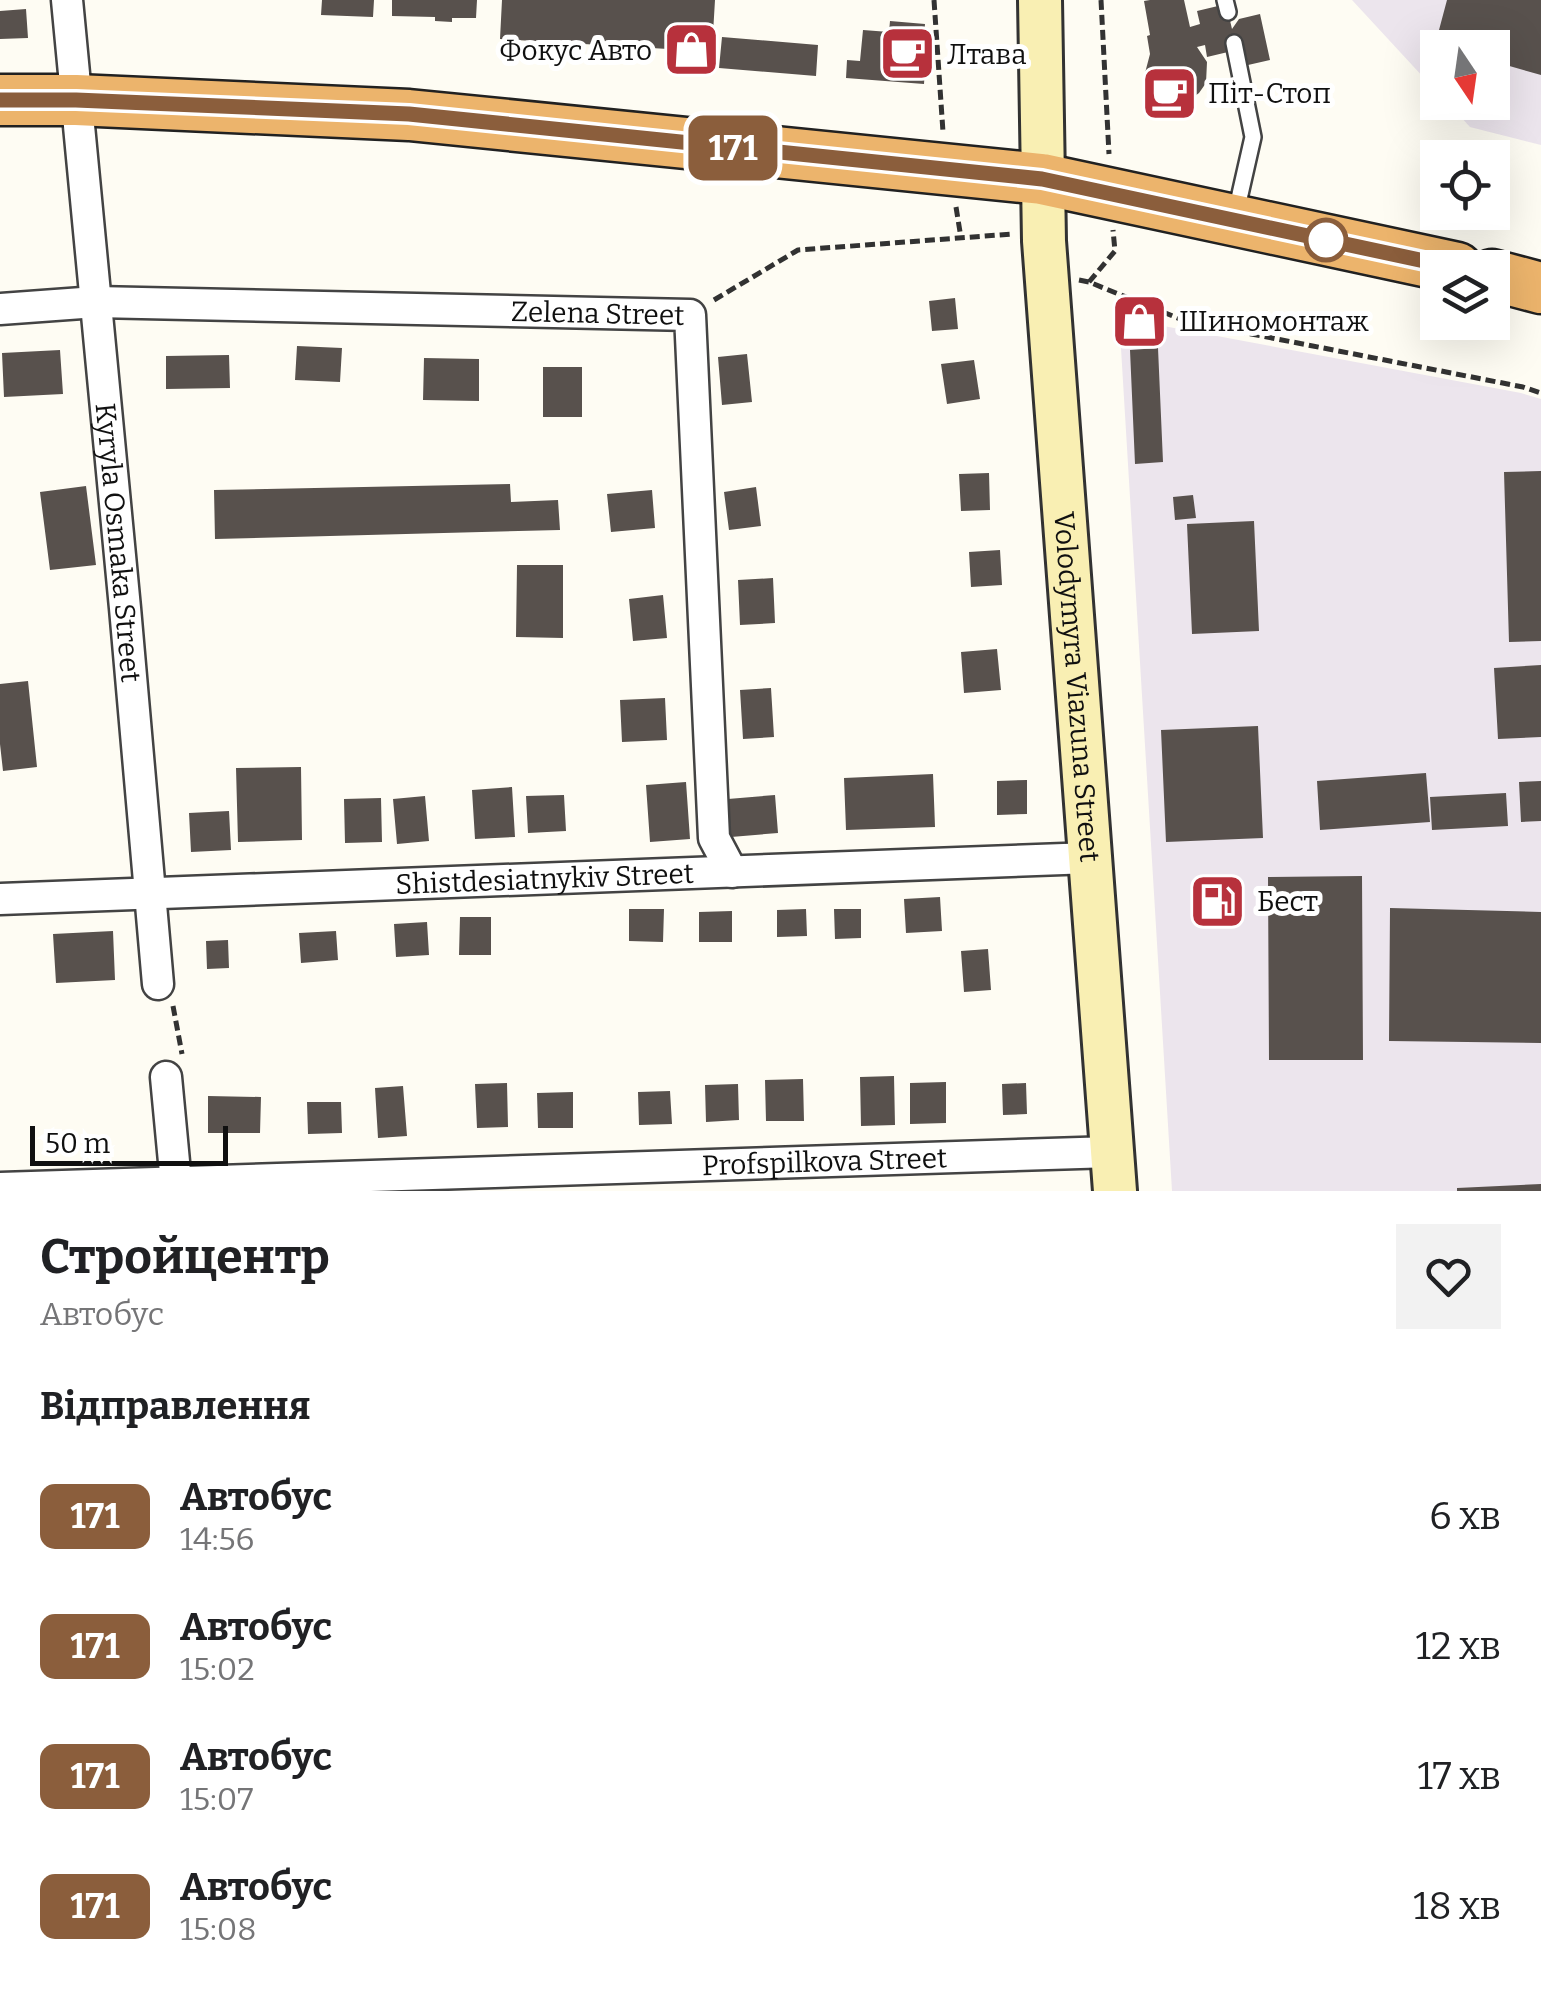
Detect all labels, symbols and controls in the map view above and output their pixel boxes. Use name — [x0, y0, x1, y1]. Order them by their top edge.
shop icon: Фокус Авто — [661, 20, 721, 80]
cafe icon: Лтава — [878, 24, 938, 84]
north arrow — [1420, 30, 1510, 120]
map controls — [1420, 30, 1510, 340]
place label: Фокус Авто — [499, 34, 652, 67]
place label: Лтава — [947, 38, 1027, 71]
cafe icon: Піт-Стоп — [1139, 63, 1199, 123]
place label: Піт-Стоп — [1208, 77, 1331, 110]
line badge: 171 — [676, 116, 790, 180]
text: 171 — [708, 127, 758, 169]
button: locate — [1420, 140, 1510, 230]
unlabelled marker — [1305, 219, 1347, 261]
button: layers — [1420, 250, 1510, 340]
shop icon: Шиномонтаж — [1110, 291, 1170, 351]
street label: Zelena Street — [511, 295, 685, 331]
place label: Шиномонтаж — [1179, 305, 1369, 338]
street label: Kyryla Osmaka Street — [89, 401, 148, 684]
street label: Volodymyra Viazuna Street — [1048, 510, 1107, 863]
street label: Shistdesiatnykiv Street — [395, 856, 694, 901]
fuel station icon: Бест — [1188, 871, 1248, 931]
place label: Бест — [1257, 885, 1318, 918]
scale bar — [30, 1121, 228, 1166]
text: 50 m — [45, 1127, 110, 1160]
street label: Profspilkova Street — [701, 1141, 948, 1182]
button: heart — [1396, 1224, 1501, 1329]
text: Стройцентр — [40, 1228, 330, 1286]
text: Автобус — [40, 1295, 164, 1333]
text: Відправлення — [40, 1383, 310, 1429]
text: Автобус — [180, 1474, 332, 1520]
text: 6 хв — [1429, 1493, 1501, 1539]
text: 171 — [70, 1495, 120, 1537]
text: 14:56 — [180, 1520, 254, 1558]
text: Автобус — [180, 1604, 332, 1650]
text: 12 хв — [1415, 1623, 1501, 1669]
text: 171 — [70, 1625, 120, 1667]
text: 15:02 — [180, 1650, 255, 1688]
text: Автобус — [180, 1734, 332, 1780]
text: 17 хв — [1417, 1753, 1501, 1799]
text: 171 — [70, 1755, 120, 1797]
text: 15:07 — [180, 1780, 253, 1818]
text: Автобус — [180, 1864, 332, 1910]
text: 18 хв — [1413, 1883, 1501, 1929]
text: 171 — [70, 1885, 120, 1927]
text: 15:08 — [180, 1910, 257, 1948]

